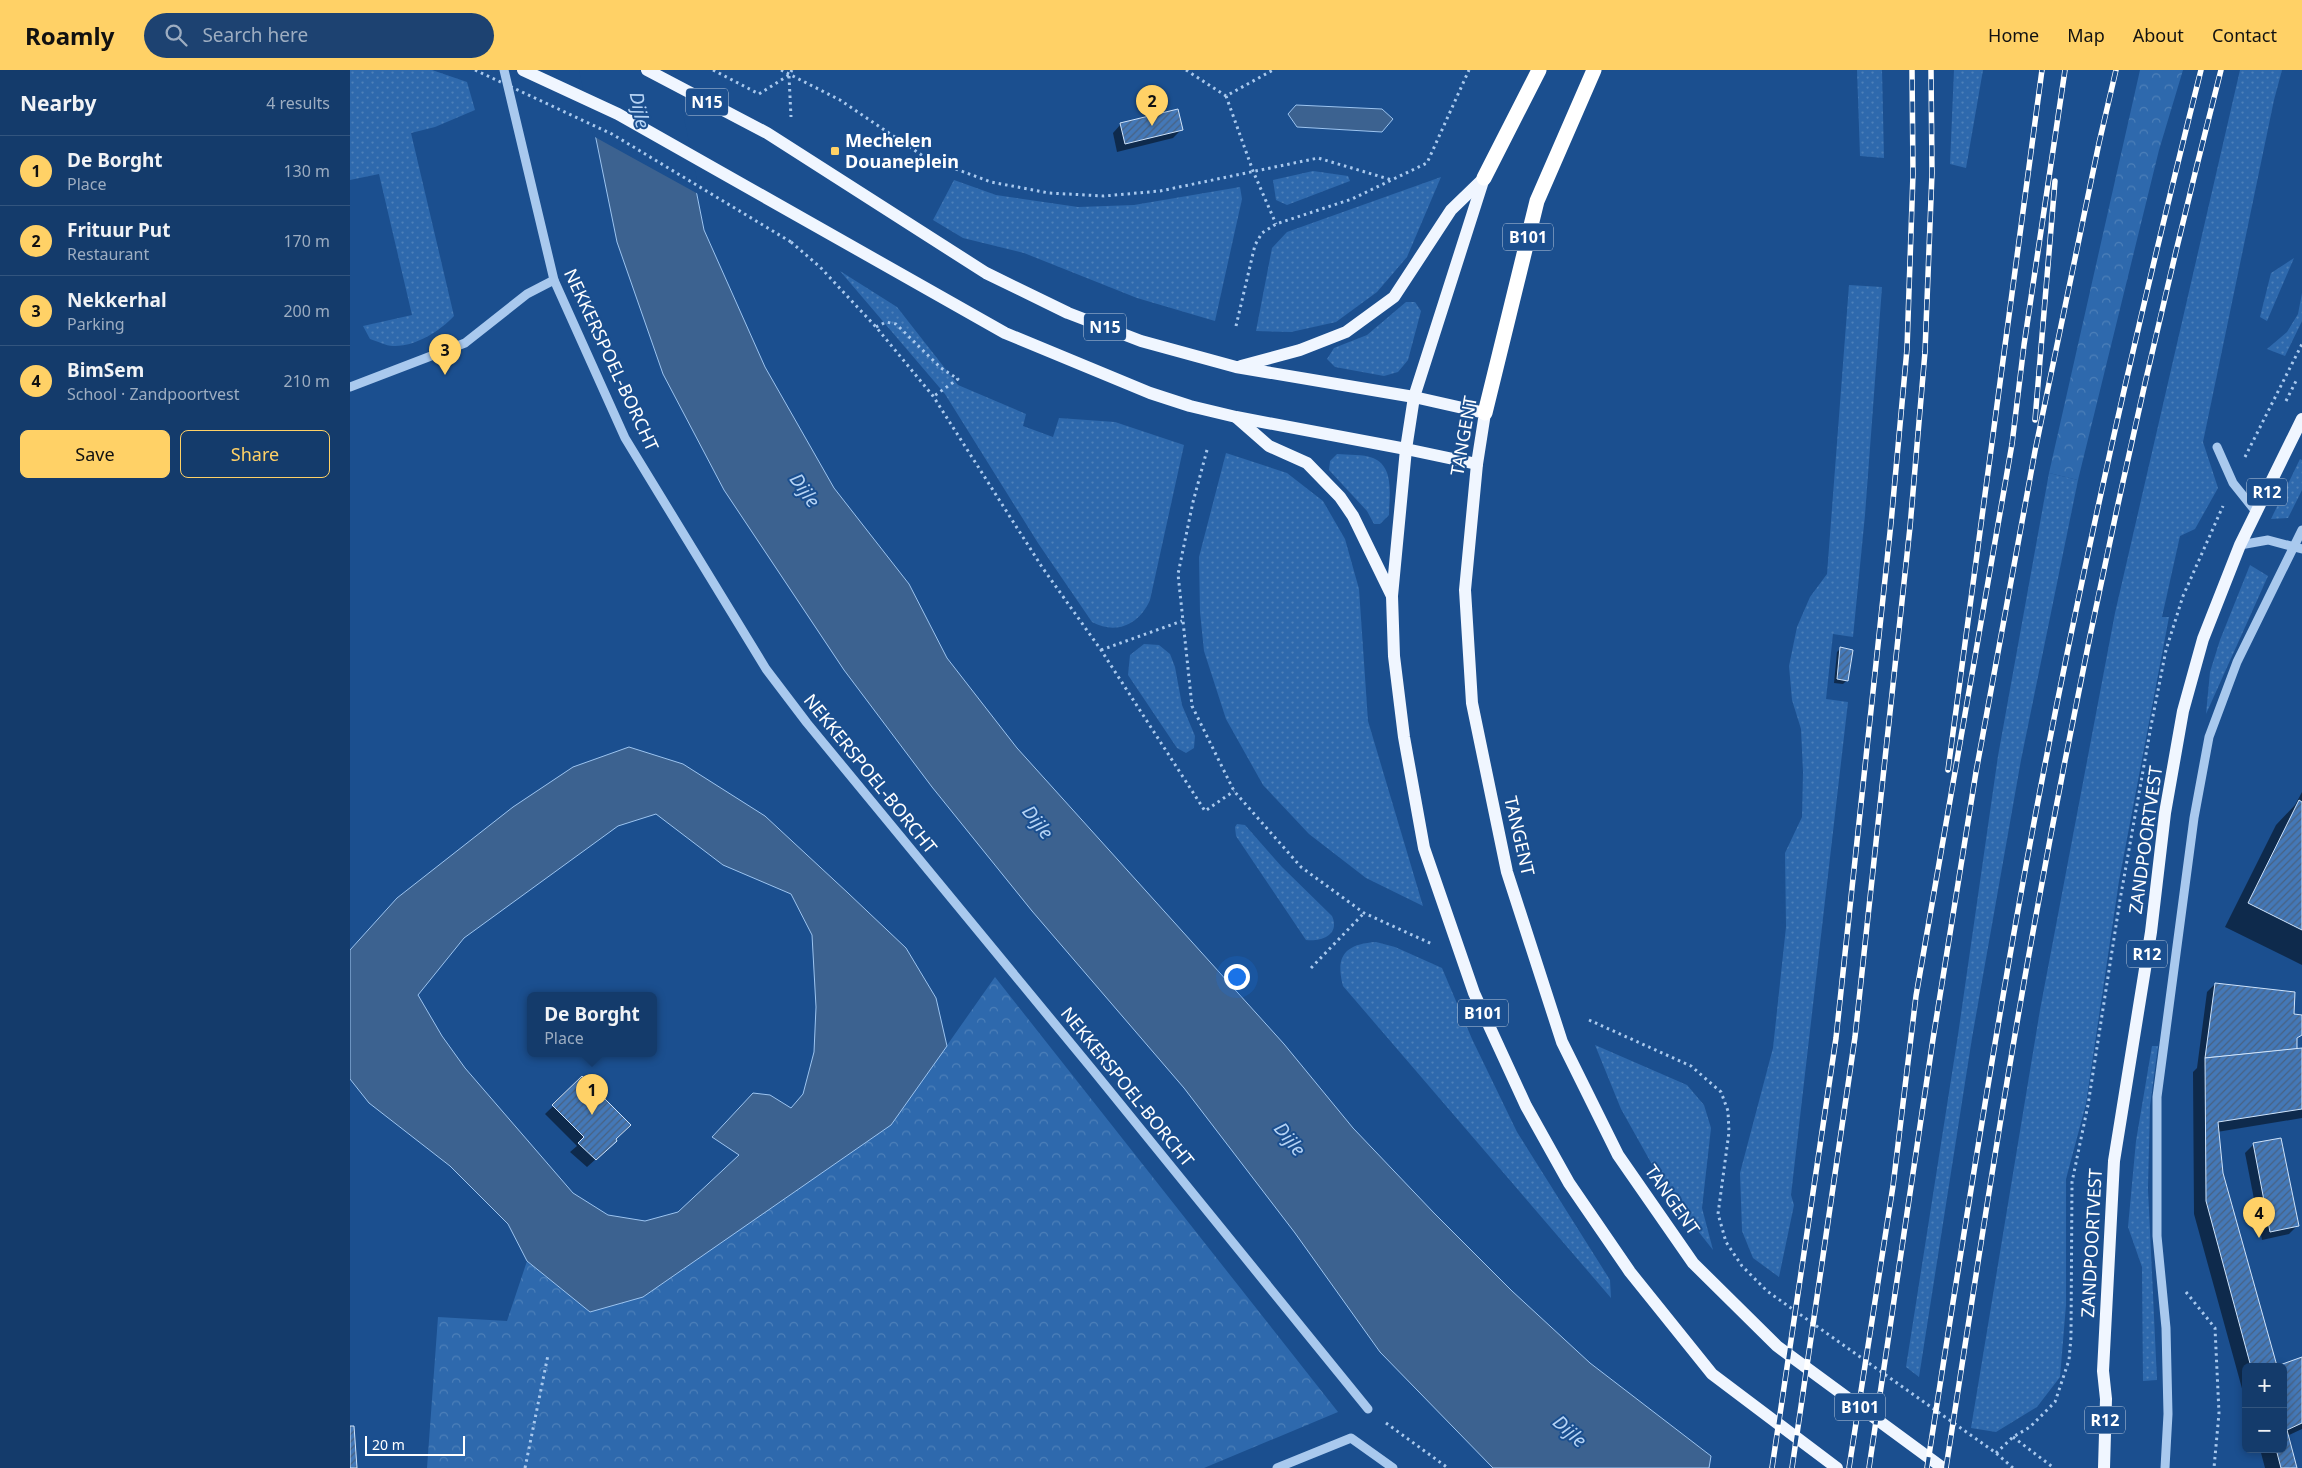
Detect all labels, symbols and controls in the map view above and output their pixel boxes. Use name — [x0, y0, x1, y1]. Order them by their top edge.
search box — [144, 13, 494, 58]
text: Roamly — [25, 19, 114, 52]
icon: search — [162, 21, 190, 49]
text: Search here — [202, 22, 308, 48]
text: Home — [1988, 23, 2039, 47]
text: Map — [2067, 23, 2105, 47]
text: About — [2133, 23, 2184, 47]
text: Contact — [2212, 23, 2277, 47]
pin: 2 — [1136, 85, 1168, 126]
road number: N15 — [686, 88, 728, 116]
text: Nearby — [20, 89, 96, 117]
water label: Dijle — [624, 89, 656, 131]
text: 4 results — [266, 92, 330, 114]
place label: Mechelen Douaneplein — [845, 128, 959, 173]
marker: Mechelen Douaneplein — [829, 145, 841, 157]
text: De Borght — [67, 147, 163, 173]
text: 1 — [31, 160, 41, 182]
text: 130 m — [283, 160, 330, 182]
text: Place — [67, 173, 107, 195]
text: Frituur Put — [67, 217, 170, 243]
road number: B101 — [1503, 224, 1553, 250]
text: 2 — [31, 230, 41, 252]
text: 170 m — [283, 230, 330, 252]
text: Restaurant — [67, 243, 149, 265]
street label: NEKKERSPOEL-BORCHT — [559, 264, 665, 455]
text: Nekkerhal — [67, 287, 167, 313]
text: 3 — [31, 300, 41, 322]
text: 200 m — [283, 300, 330, 322]
text: Parking — [67, 313, 125, 335]
road number: N15 — [1084, 313, 1126, 340]
pin: 3 — [429, 334, 461, 375]
text: BimSem — [67, 357, 144, 383]
text: 4 — [31, 370, 41, 392]
text: 210 m — [283, 370, 330, 392]
text: School · Zandpoortvest — [67, 383, 239, 405]
street label: TANGENT — [1444, 394, 1482, 478]
button: Save — [20, 430, 170, 478]
button: Share — [180, 430, 330, 478]
water label: Dijle — [784, 467, 826, 513]
road number: R12 — [2247, 478, 2287, 506]
street label: NEKKERSPOEL-BORCHT — [799, 689, 943, 858]
street label: ZANDPOORTVEST — [2123, 764, 2167, 916]
street label: TANGENT — [1499, 794, 1541, 878]
water label: Dijle — [1016, 799, 1060, 845]
road number: R12 — [2127, 941, 2167, 968]
your location — [1224, 964, 1250, 990]
popup — [527, 992, 657, 1057]
road number: B101 — [1458, 1000, 1508, 1026]
text: De Borght — [544, 1001, 640, 1027]
street label: NEKKERSPOEL-BORCHT — [1056, 1002, 1200, 1171]
text: Place — [544, 1027, 584, 1049]
pin: 1 — [576, 1074, 608, 1115]
water label: Dijle — [1268, 1116, 1312, 1162]
street label: TANGENT — [1640, 1159, 1706, 1239]
street label: ZANDPOORTVEST — [2075, 1168, 2107, 1318]
pin: 4 — [2243, 1197, 2275, 1238]
map controls — [2242, 1363, 2287, 1453]
button: + — [2242, 1363, 2287, 1408]
road number: B101 — [1835, 1394, 1885, 1420]
road number: R12 — [2085, 1406, 2125, 1434]
button: − — [2242, 1408, 2287, 1453]
water label: Dijle — [1548, 1409, 1592, 1453]
scale bar — [365, 1433, 465, 1456]
text: 20 m — [372, 1435, 405, 1454]

